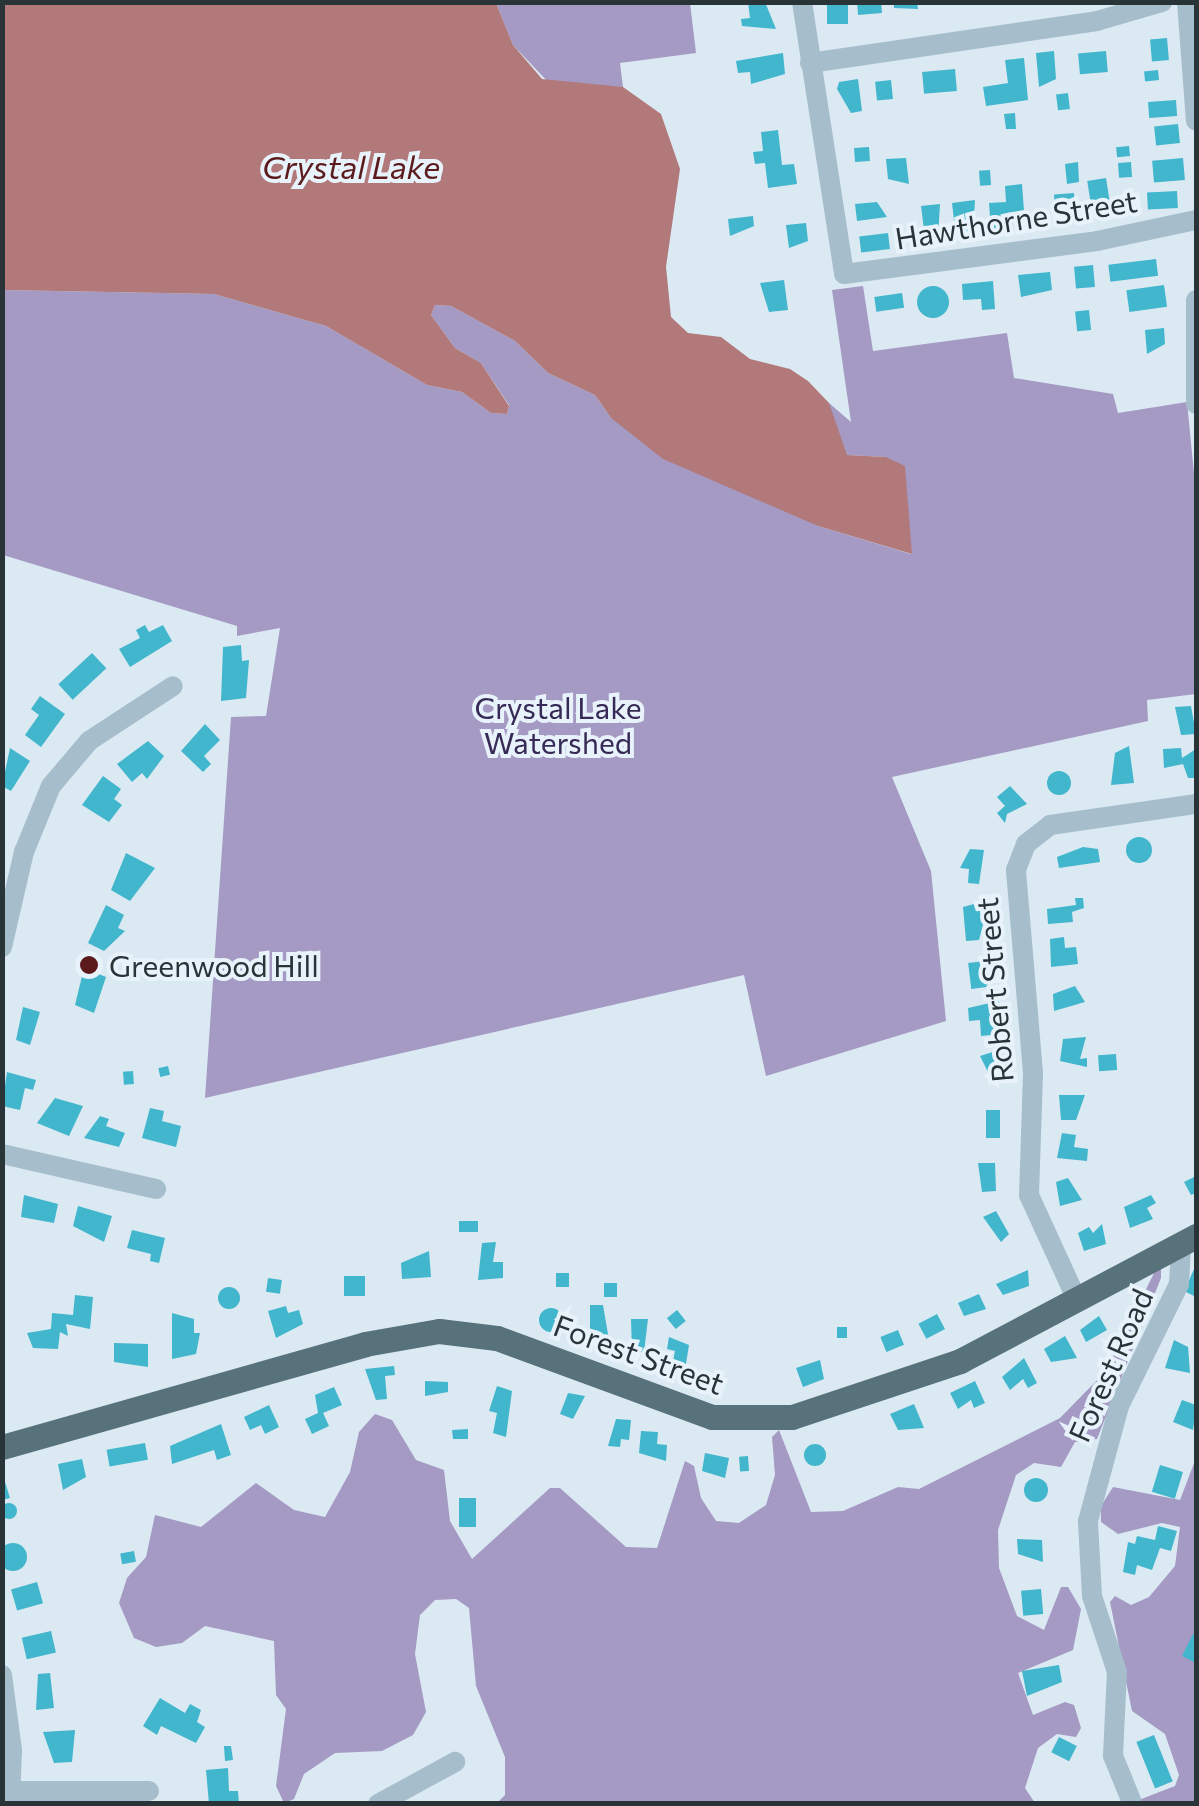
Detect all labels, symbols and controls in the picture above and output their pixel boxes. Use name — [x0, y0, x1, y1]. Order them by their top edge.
water label: Crystal Lake — [262, 147, 440, 185]
street label: Hawthorne Street — [892, 182, 1140, 256]
park label: Crystal Lake Watershed — [474, 689, 642, 760]
street label: Robert Street — [968, 896, 1020, 1084]
place label: Greenwood Hill — [109, 947, 319, 983]
marker: Greenwood Hill — [78, 954, 100, 976]
street label: Forest Road — [1060, 1283, 1160, 1447]
street label: Forest Street — [549, 1307, 729, 1401]

